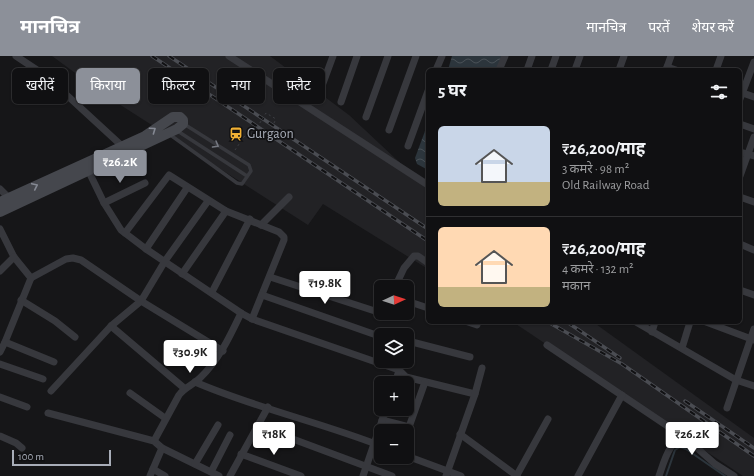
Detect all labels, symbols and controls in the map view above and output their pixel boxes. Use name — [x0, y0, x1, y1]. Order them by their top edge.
text: मानचित्र — [20, 18, 80, 37]
text: मानचित्र — [586, 21, 626, 35]
text: परतें — [648, 21, 670, 35]
text: शेयर करें — [692, 21, 734, 35]
chip: खरीदें — [12, 68, 68, 104]
chip: किराया — [76, 68, 140, 104]
chip: फ़िल्टर — [148, 68, 209, 104]
chip: नया — [217, 68, 265, 104]
chip: फ़्लैट — [273, 68, 325, 104]
icon: filters — [708, 81, 730, 103]
text: 5 घर — [438, 82, 466, 99]
station icon: Gurgaon — [228, 126, 244, 142]
place label: Gurgaon — [247, 127, 294, 141]
one-way arrow — [148, 128, 155, 135]
one-way arrow — [212, 140, 219, 147]
text: ₹26,200/माह — [562, 140, 646, 157]
icon: home — [470, 142, 518, 190]
pin: ₹26.2K — [87, 150, 153, 184]
text: ₹26.2K — [103, 156, 137, 169]
text: 3 कमरे · 98 m² — [562, 163, 629, 176]
text: Old Railway Road — [562, 179, 650, 192]
one-way arrow — [31, 183, 39, 191]
text: ₹26,200/माह — [562, 240, 646, 257]
icon: home — [470, 243, 518, 291]
text: 4 कमरे · 132 m² — [562, 263, 634, 276]
pin: ₹19.8K — [292, 271, 358, 305]
text: ₹19.8K — [308, 277, 342, 290]
north arrow — [374, 280, 414, 320]
map controls — [374, 280, 414, 464]
text: मकान — [562, 280, 590, 293]
button: layers — [374, 328, 414, 368]
pin: ₹30.9K — [157, 340, 223, 374]
text: ₹30.9K — [173, 346, 207, 359]
button: + — [374, 376, 414, 416]
pin: ₹18K — [250, 422, 298, 456]
pin: ₹26.2K — [659, 422, 725, 456]
button: − — [374, 424, 414, 464]
text: ₹18K — [262, 428, 286, 441]
text: ₹26.2K — [675, 428, 709, 441]
scale bar — [12, 448, 111, 467]
text: 100 m — [18, 451, 44, 462]

